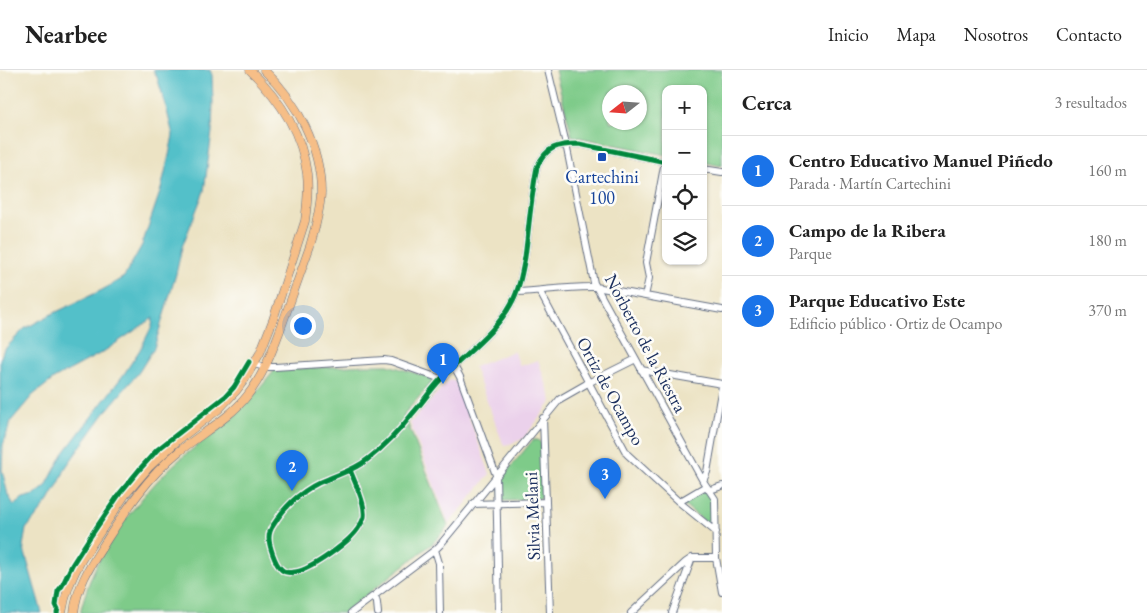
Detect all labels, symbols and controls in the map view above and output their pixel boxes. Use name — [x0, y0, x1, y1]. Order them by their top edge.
text: Nearbee — [25, 19, 107, 50]
text: Inicio — [828, 23, 869, 46]
text: Mapa — [897, 23, 936, 46]
text: Nosotros — [964, 23, 1028, 46]
text: Contacto — [1056, 23, 1122, 46]
north arrow — [602, 85, 647, 130]
map controls — [662, 85, 707, 265]
button: + — [662, 85, 707, 130]
text: Cerca — [742, 89, 792, 116]
text: 3 resultados — [1055, 92, 1127, 113]
button: − — [662, 130, 707, 175]
text: Centro Educativo Manuel Piñedo — [789, 148, 1053, 173]
marker: Cartechini 100 — [596, 151, 608, 163]
text: 1 — [754, 160, 762, 181]
text: 160 m — [1088, 160, 1127, 181]
place label: Cartechini 100 — [565, 165, 639, 209]
text: Parada · Martín Cartechini — [789, 173, 951, 194]
button: locate — [662, 175, 707, 220]
text: Campo de la Ribera — [789, 218, 946, 243]
button: layers — [662, 220, 707, 265]
text: 2 — [754, 230, 762, 251]
text: 180 m — [1088, 230, 1127, 251]
text: Parque — [789, 243, 832, 264]
street label: Norberto de la Riestra — [600, 270, 693, 417]
text: Parque Educativo Este — [789, 288, 965, 313]
text: 3 — [754, 300, 762, 321]
text: 370 m — [1088, 300, 1127, 321]
your location — [290, 313, 316, 339]
text: Edificio público · Ortiz de Ocampo — [789, 313, 1003, 334]
street label: Ortiz de Ocampo — [572, 333, 650, 449]
pin: 1 — [427, 343, 459, 384]
pin: 2 — [276, 450, 308, 491]
pin: 3 — [589, 458, 621, 499]
street label: Silvia Melani — [519, 471, 545, 561]

